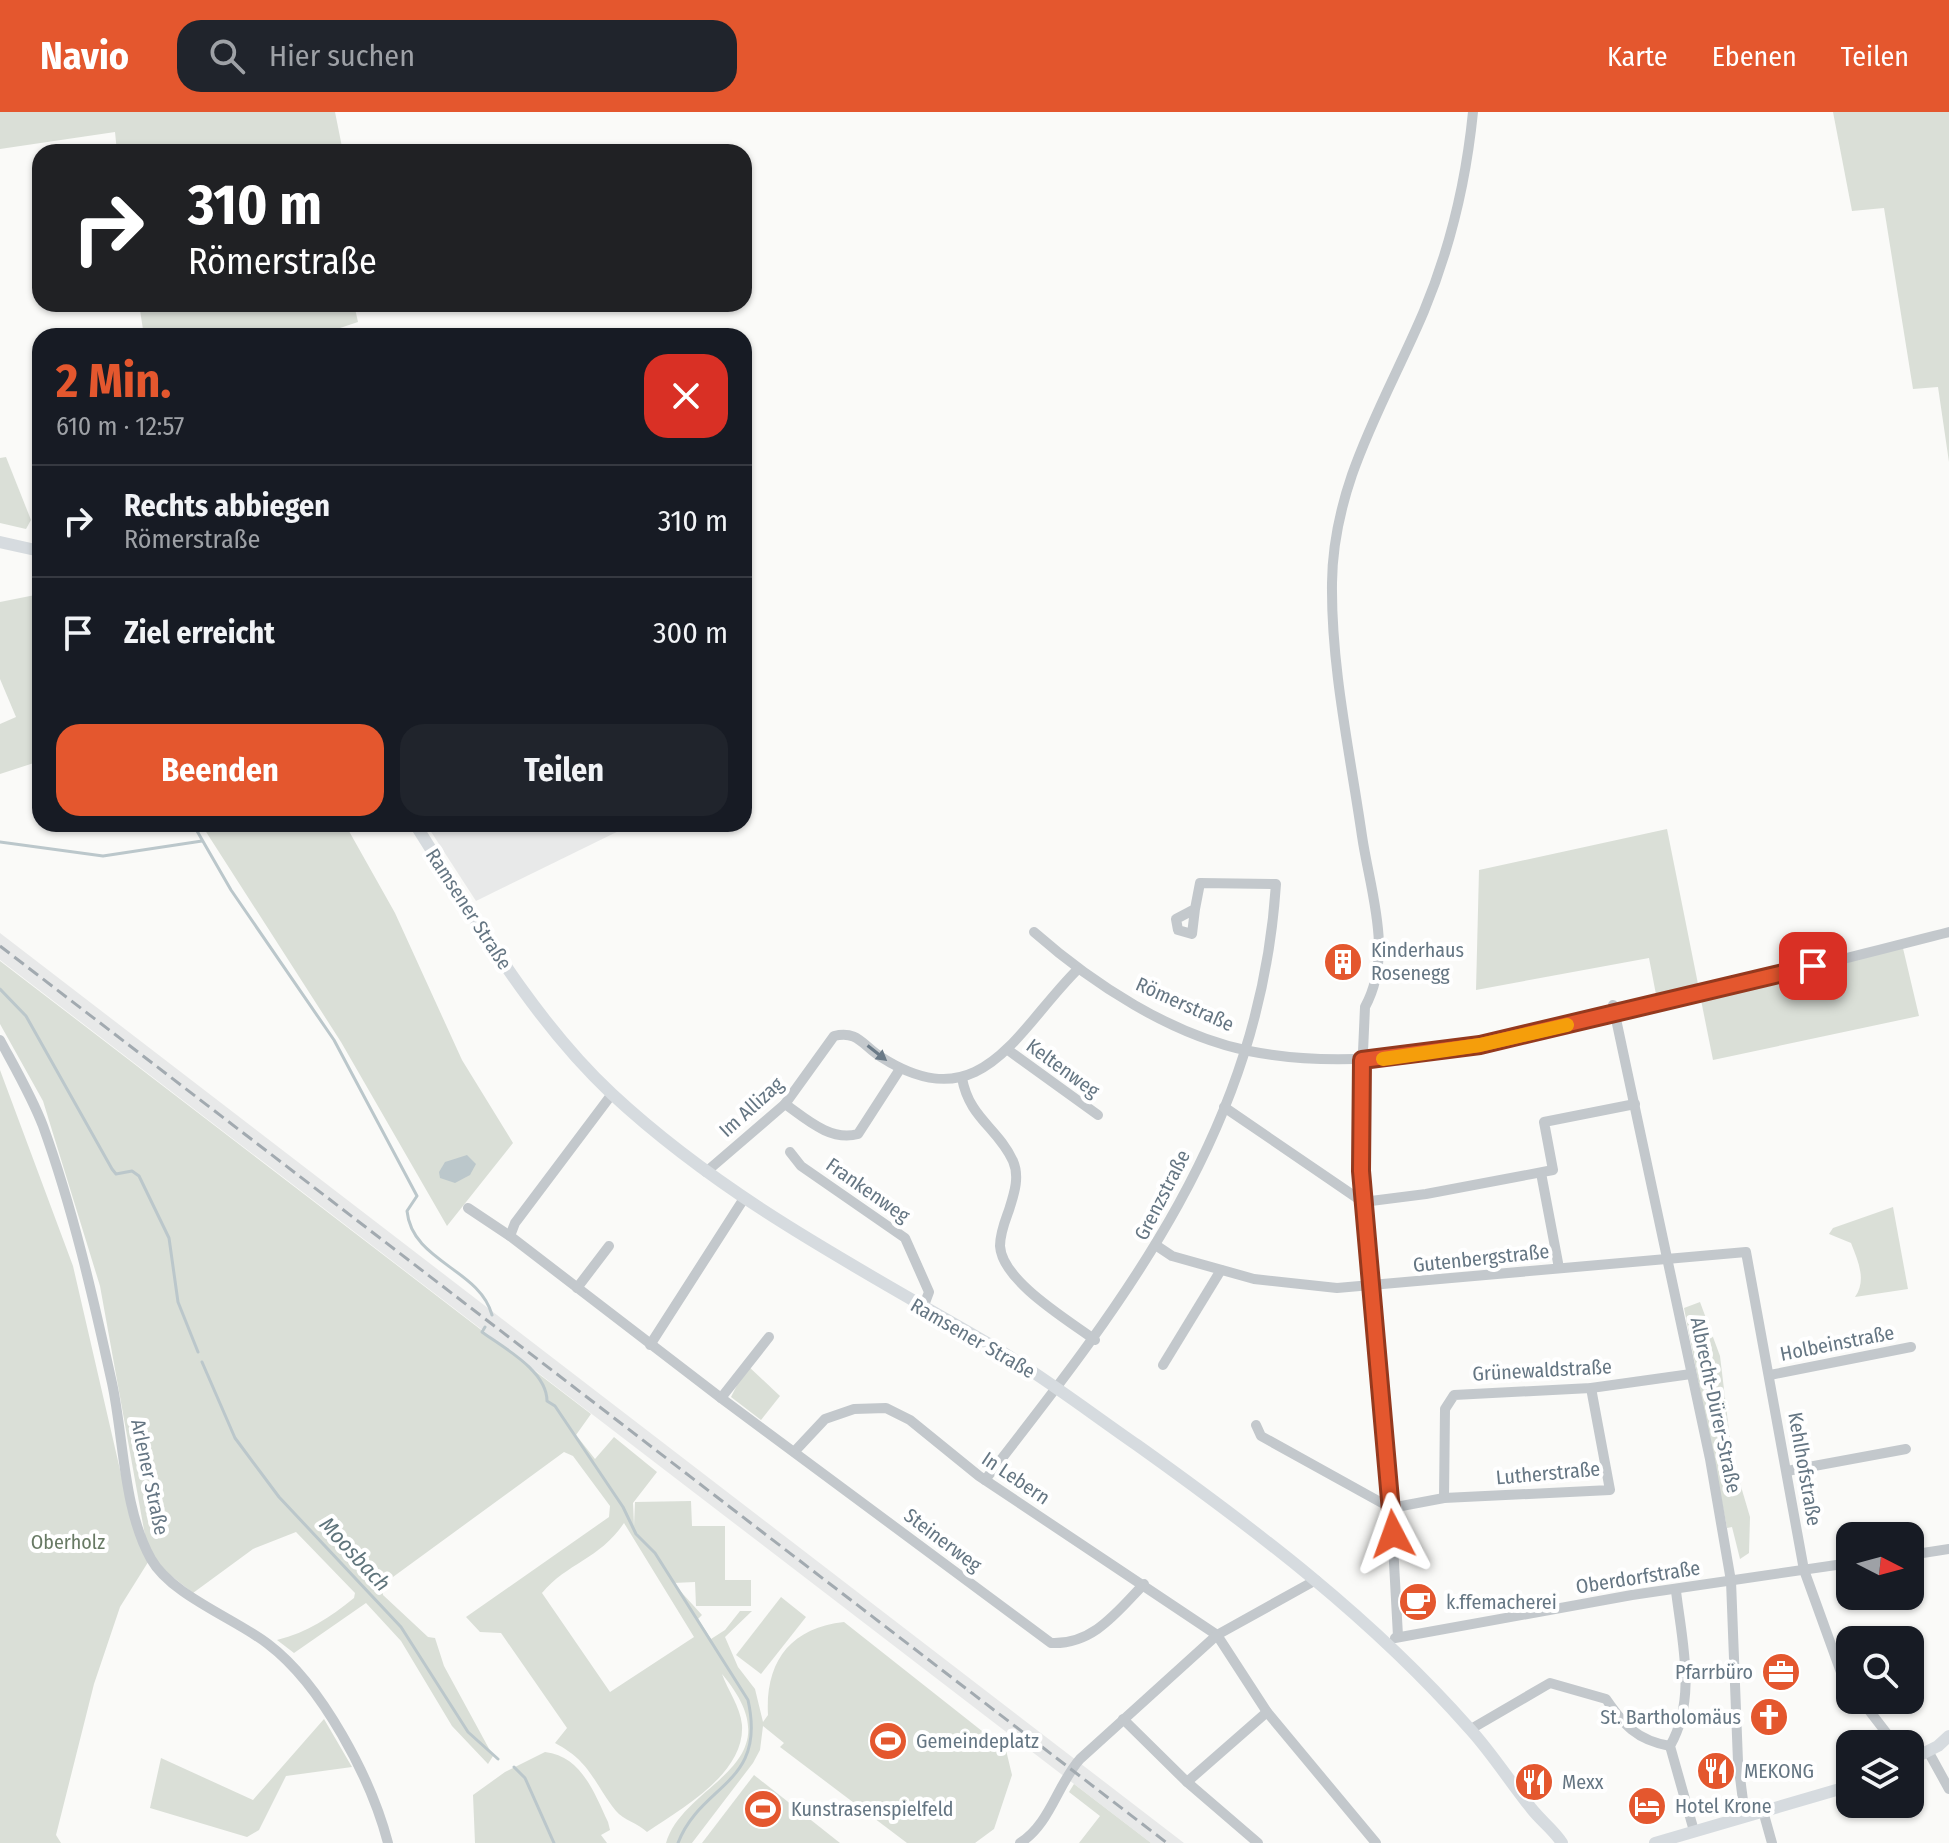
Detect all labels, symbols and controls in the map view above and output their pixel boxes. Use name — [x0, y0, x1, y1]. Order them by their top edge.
search box — [177, 20, 737, 92]
text: Navio — [40, 33, 129, 79]
icon: search — [205, 34, 249, 78]
text: Hier suchen — [269, 38, 415, 74]
text: Karte — [1607, 40, 1668, 73]
text: Ebenen — [1712, 40, 1797, 73]
text: Teilen — [1841, 40, 1909, 73]
text: 310 m — [188, 172, 322, 239]
icon: right — [56, 176, 160, 280]
text: Römerstraße — [188, 240, 377, 284]
text: 2 Min. — [56, 352, 171, 410]
button: close — [644, 354, 728, 438]
text: 610 m · 12:57 — [56, 411, 184, 442]
text: Rechts abbiegen — [124, 488, 330, 524]
icon: right — [56, 499, 100, 543]
text: 310 m — [658, 503, 728, 539]
text: Römerstraße — [124, 524, 260, 555]
icon: arrive — [56, 611, 100, 655]
text: Ziel erreicht — [124, 615, 275, 651]
text: 300 m — [653, 615, 728, 651]
button: Beenden — [56, 724, 384, 816]
button: Teilen — [400, 724, 728, 816]
street label: Ramsener Straße — [421, 844, 517, 974]
pin — [1779, 932, 1847, 1000]
place label: Kinderhaus Rosenegg — [1371, 938, 1464, 985]
building icon: Kinderhaus Rosenegg — [1322, 941, 1364, 983]
icon: arrive — [1791, 944, 1835, 988]
street label: Römerstraße — [1132, 972, 1238, 1036]
street label: Keltenweg — [1022, 1033, 1105, 1103]
one-way arrow — [867, 1044, 887, 1060]
street label: Im Allizag — [714, 1072, 788, 1142]
street label: Grenzstraße — [1129, 1146, 1195, 1244]
street label: Frankenweg — [822, 1152, 915, 1228]
street label: Gutenbergstraße — [1412, 1239, 1550, 1277]
street label: Ramsener Straße — [907, 1293, 1039, 1383]
street label: Albrecht-Dürer-Straße — [1686, 1315, 1746, 1495]
street label: Holbeinstraße — [1778, 1320, 1896, 1366]
street label: Grünewaldstraße — [1472, 1354, 1612, 1386]
street label: Kehlhofstraße — [1783, 1410, 1827, 1528]
street label: Arlener Straße — [126, 1417, 174, 1537]
street label: In Lebern — [977, 1447, 1055, 1509]
street label: Lutherstraße — [1495, 1456, 1601, 1490]
position arrow — [1351, 1492, 1435, 1576]
street label: Steinerweg — [899, 1503, 987, 1577]
water label: Moosbach — [314, 1511, 396, 1597]
north arrow — [1836, 1522, 1924, 1610]
map controls — [1836, 1522, 1924, 1818]
park label: Oberholz — [31, 1530, 105, 1554]
street label: Oberdorfstraße — [1574, 1555, 1702, 1599]
cafe icon: k.ffemacherei — [1397, 1581, 1439, 1623]
place label: k.ffemacherei — [1446, 1590, 1557, 1614]
button: search — [1836, 1626, 1924, 1714]
office icon: Pfarrbüro — [1760, 1651, 1802, 1693]
place label: Pfarrbüro — [1675, 1660, 1753, 1684]
church icon: St. Bartholomäus — [1748, 1696, 1790, 1738]
place label: St. Bartholomäus — [1600, 1705, 1741, 1729]
sports icon: Gemeindeplatz — [867, 1720, 909, 1762]
place label: Gemeindeplatz — [916, 1729, 1039, 1753]
button: layers — [1836, 1730, 1924, 1818]
restaurant icon: MEKONG — [1695, 1750, 1737, 1792]
place label: MEKONG — [1744, 1759, 1814, 1783]
restaurant icon: Mexx — [1513, 1761, 1555, 1803]
place label: Mexx — [1562, 1770, 1604, 1794]
hotel icon: Hotel Krone — [1626, 1785, 1668, 1827]
sports icon: Kunstrasenspielfeld — [742, 1788, 784, 1830]
place label: Hotel Krone — [1675, 1794, 1772, 1818]
place label: Kunstrasenspielfeld — [791, 1797, 954, 1821]

